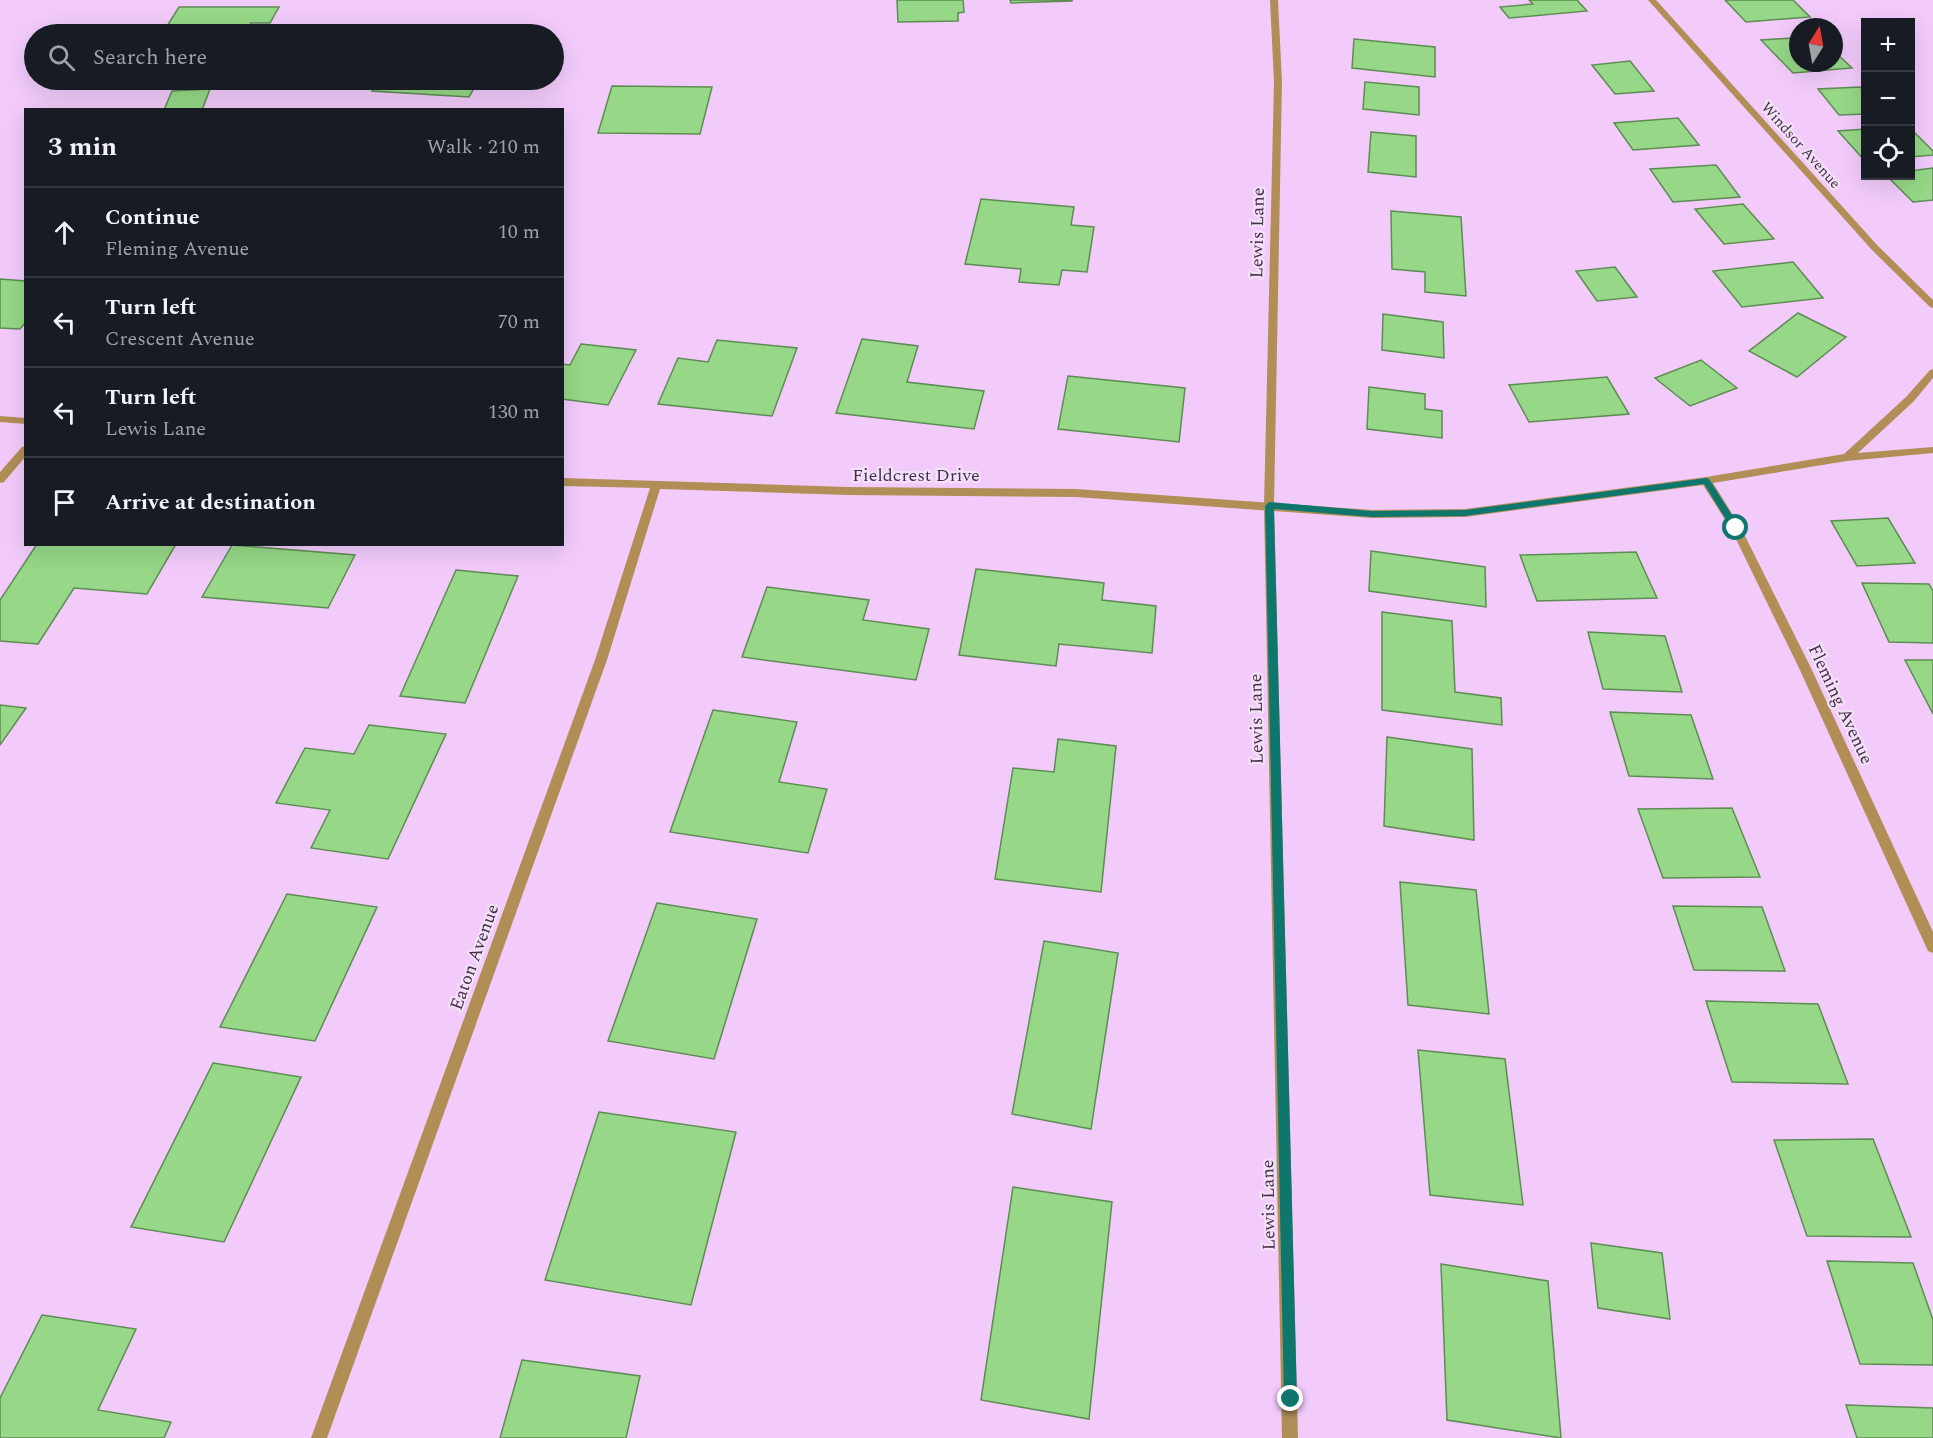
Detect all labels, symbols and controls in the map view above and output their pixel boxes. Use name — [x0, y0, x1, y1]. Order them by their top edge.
north arrow — [1789, 18, 1843, 72]
map controls — [1861, 18, 1915, 180]
button: + — [1861, 18, 1915, 72]
search box — [24, 24, 564, 90]
icon: search — [45, 41, 78, 74]
text: Search here — [93, 41, 207, 74]
button: − — [1861, 72, 1915, 126]
street label: Windsor Avenue — [1755, 97, 1846, 194]
button: locate — [1861, 126, 1915, 180]
text: 3 min — [48, 127, 117, 167]
text: Walk · 210 m — [427, 132, 540, 162]
street label: Lewis Lane — [1243, 187, 1272, 279]
text: Continue — [105, 201, 200, 234]
icon: ahead — [48, 216, 81, 249]
text: 10 m — [498, 217, 540, 247]
text: Fleming Avenue — [105, 234, 249, 264]
text: Turn left — [105, 291, 197, 324]
icon: left — [48, 306, 81, 339]
text: 70 m — [498, 307, 540, 337]
text: Crescent Avenue — [105, 324, 255, 354]
text: Turn left — [105, 381, 197, 414]
icon: left — [48, 396, 81, 429]
text: 130 m — [488, 397, 540, 427]
text: Lewis Lane — [105, 414, 206, 444]
street label: Fieldcrest Drive — [852, 462, 980, 489]
icon: arrive — [48, 486, 81, 519]
text: Arrive at destination — [105, 486, 316, 519]
route start — [1722, 514, 1748, 540]
street label: Fleming Avenue — [1801, 640, 1880, 769]
street label: Lewis Lane — [1242, 673, 1271, 765]
street label: Eaton Avenue — [443, 900, 506, 1014]
street label: Lewis Lane — [1254, 1159, 1283, 1251]
route end — [1277, 1385, 1303, 1411]

